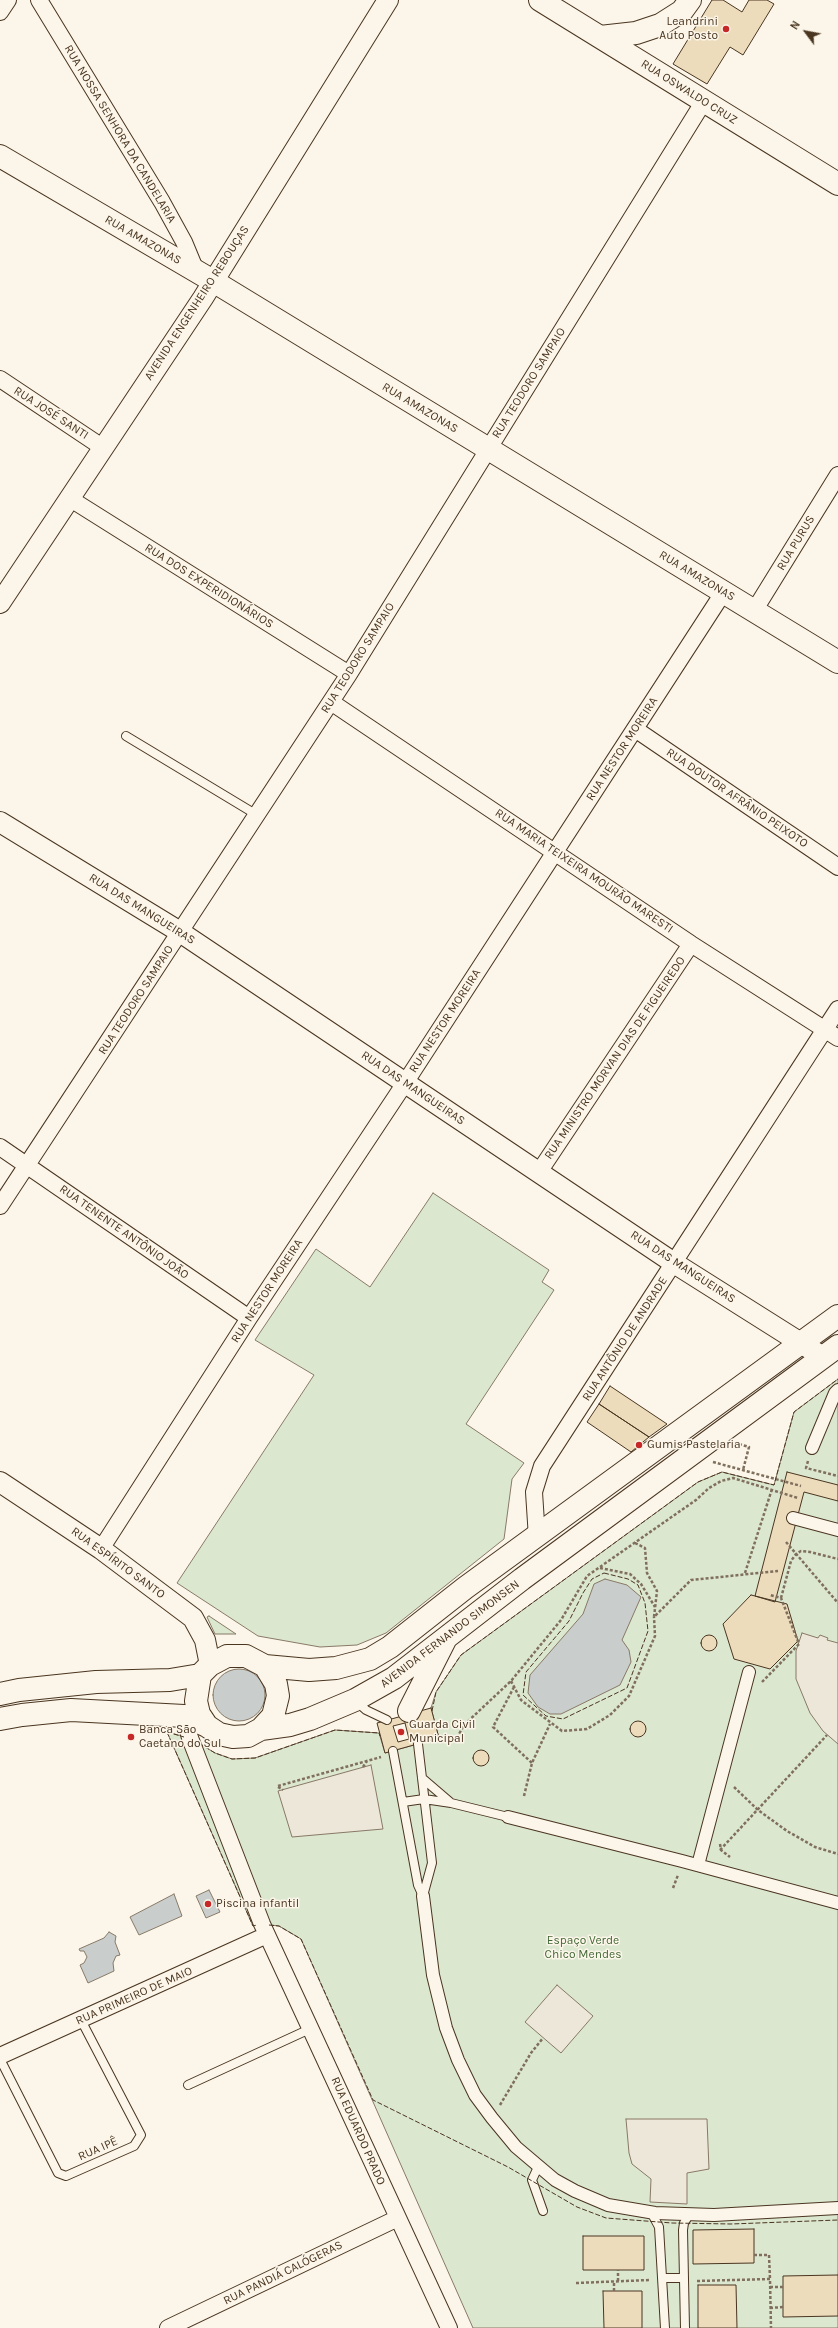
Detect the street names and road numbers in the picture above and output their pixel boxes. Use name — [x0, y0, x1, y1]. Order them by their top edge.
street label: RUA NOSSA SENHORA DA CANDELARIA — [61, 42, 179, 226]
street label: RUA OSWALDO CRUZ — [638, 57, 740, 127]
street label: RUA AMAZONAS — [102, 212, 184, 268]
street label: AVENIDA ENGENHEIRO REBOUÇAS — [142, 223, 252, 383]
street label: RUA TEODORO SAMPAIO — [489, 325, 569, 441]
street label: RUA AMAZONAS — [379, 380, 461, 436]
street label: RUA JOSÉ SANTI — [11, 384, 91, 442]
street label: RUA PURUS — [774, 513, 818, 573]
street label: RUA DOS EXPERIDIONÁRIOS — [142, 540, 276, 632]
street label: RUA AMAZONAS — [656, 548, 738, 604]
street label: RUA TEODORO SAMPAIO — [318, 600, 398, 716]
street label: RUA NESTOR MOREIRA — [583, 694, 661, 804]
street label: RUA DOUTOR AFRÂNIO PEIXOTO — [663, 745, 811, 851]
street label: RUA MARIA TEIXEIRA MOURÃO MARESTI — [492, 806, 676, 936]
street label: RUA DAS MANGUEIRAS — [86, 870, 198, 948]
street label: RUA TEODORO SAMPAIO — [95, 943, 177, 1057]
street label: RUA MINISTRO MORVAN DIAS DE FIGUEIREDO — [541, 954, 689, 1162]
street label: RUA NESTOR MOREIRA — [406, 966, 484, 1076]
street label: RUA DAS MANGUEIRAS — [358, 1048, 468, 1128]
street label: RUA TENENTE ANTÔNIO JOÃO — [57, 1182, 191, 1282]
street label: RUA DAS MANGUEIRAS — [628, 1228, 738, 1306]
street label: RUA NESTOR MOREIRA — [228, 1236, 306, 1346]
street label: RUA ANTÔNIO DE ANDRADE — [579, 1274, 671, 1404]
street label: RUA ESPÍRITO SANTO — [68, 1524, 168, 1602]
street label: AVENIDA FERNANDO SIMONSEN — [378, 1577, 522, 1691]
street label: RUA PRIMEIRO DE MAIO — [73, 1964, 195, 2028]
street label: RUA EDUARDO PRADO — [328, 2075, 388, 2187]
street label: RUA IPÊ — [76, 2134, 120, 2164]
street label: RUA PANDIÁ CALÓGERAS — [221, 2238, 345, 2308]

